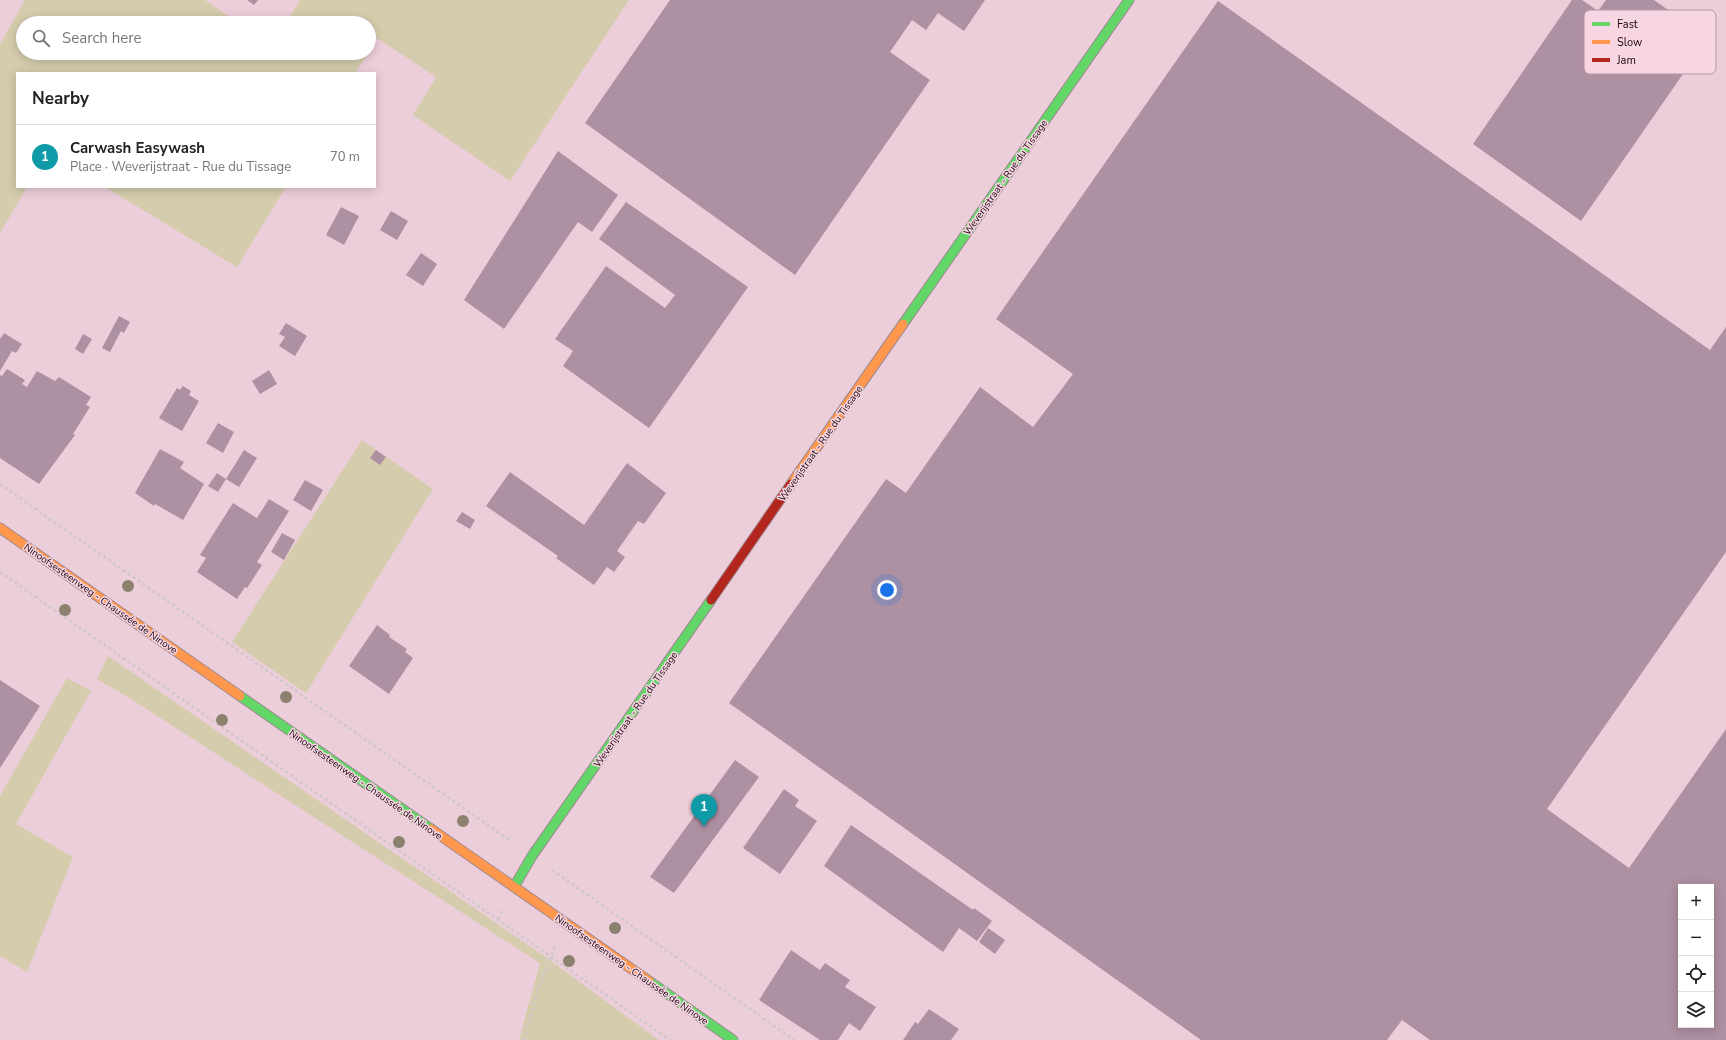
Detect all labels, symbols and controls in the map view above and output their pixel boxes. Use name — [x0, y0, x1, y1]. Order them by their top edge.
legend — [1584, 10, 1716, 74]
search box — [16, 16, 376, 60]
text: Fast — [1617, 17, 1638, 32]
icon: search — [30, 27, 52, 49]
text: Search here — [62, 28, 142, 48]
text: Slow — [1617, 35, 1642, 50]
text: Jam — [1616, 53, 1636, 68]
text: Nearby — [32, 87, 89, 110]
street label: Weverijstraat - Rue du Tissage — [960, 117, 1051, 238]
text: Carwash Easywash — [70, 138, 205, 158]
text: 1 — [41, 148, 49, 166]
text: 70 m — [330, 148, 360, 166]
text: Place · Weverijstraat - Rue du Tissage — [70, 158, 291, 176]
street label: Weverijstraat - Rue du Tissage — [775, 383, 866, 504]
street label: Ninoofsesteenweg - Chaussée de Ninove — [21, 540, 180, 657]
your location — [877, 580, 897, 600]
street label: Weverijstraat - Rue du Tissage — [590, 649, 681, 770]
street label: Ninoofsesteenweg - Chaussée de Ninove — [286, 726, 445, 843]
pin: 1 — [691, 794, 717, 827]
map controls — [1678, 884, 1714, 1028]
button: + — [1678, 884, 1714, 920]
street label: Ninoofsesteenweg - Chaussée de Ninove — [552, 911, 711, 1028]
button: − — [1678, 920, 1714, 956]
button: locate — [1678, 956, 1714, 992]
button: layers — [1678, 992, 1714, 1028]

